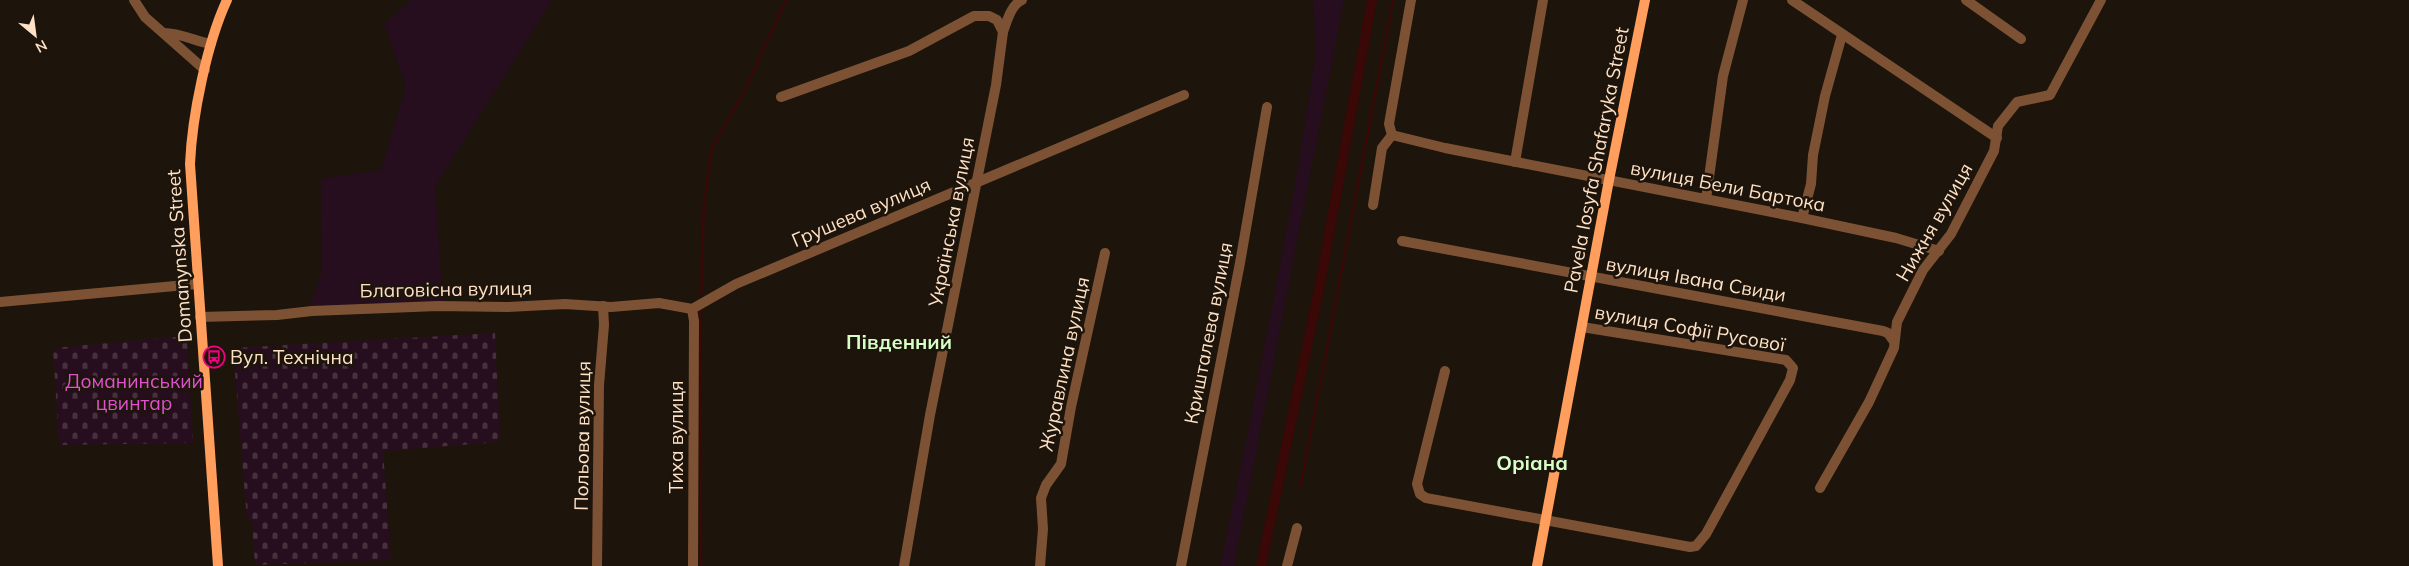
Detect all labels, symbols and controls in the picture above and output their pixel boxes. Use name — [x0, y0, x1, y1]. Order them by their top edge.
north arrow — [10, 10, 60, 60]
street label: Pavela Iosyfa Shafaryka Street — [1558, 25, 1634, 295]
text: N — [32, 36, 50, 57]
street label: Українська вулиця — [923, 135, 979, 310]
street label: вулиця Бели Бартока — [1628, 155, 1828, 217]
street label: Нижня вулиця — [1890, 159, 1978, 285]
street label: Domanynska Street — [161, 168, 197, 343]
street label: Грушева вулиця — [788, 172, 934, 252]
street label: Кришталева вулиця — [1179, 240, 1237, 426]
street label: вулиця Івана Свиди — [1604, 251, 1788, 307]
street label: Благовісна вулиця — [359, 275, 533, 303]
street label: Журавлина вулиця — [1034, 275, 1094, 453]
street label: вулиця Софії Русової — [1593, 299, 1787, 357]
district label: Південний — [846, 329, 952, 354]
bus stop icon: Вул. Технічна — [202, 345, 226, 369]
place label: Вул. Технічна — [230, 345, 354, 369]
street label: Польова вулиця — [569, 361, 595, 511]
park label: Доманинський цвинтар — [65, 369, 203, 415]
street label: Тиха вулиця — [664, 381, 688, 493]
district label: Оріана — [1496, 450, 1568, 475]

